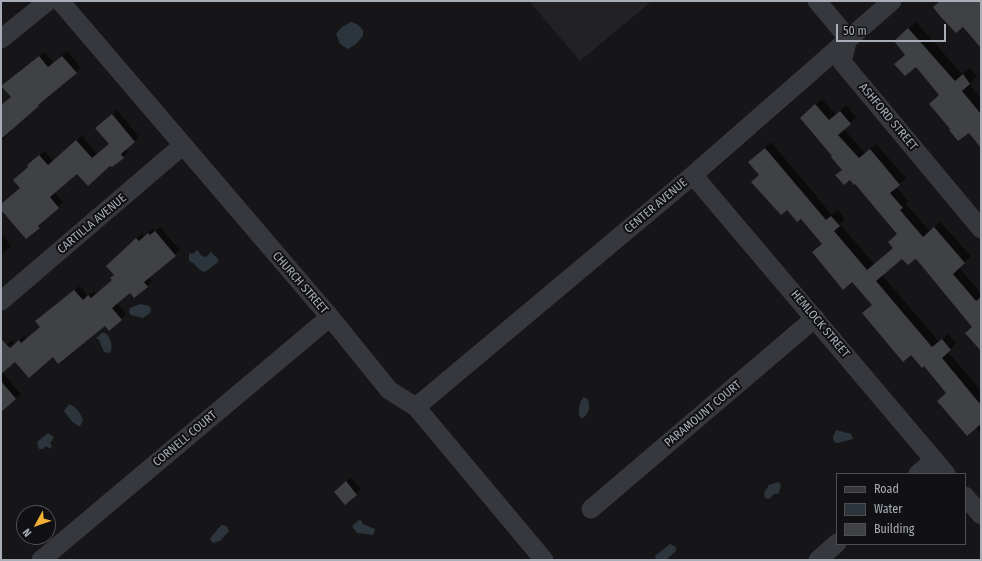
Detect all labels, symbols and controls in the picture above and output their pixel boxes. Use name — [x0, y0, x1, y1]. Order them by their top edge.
scale bar — [838, 16, 948, 42]
text: 50 m — [843, 24, 867, 38]
street label: ASHFORD STREET — [856, 81, 920, 153]
street label: CENTER AVENUE — [622, 176, 690, 236]
street label: CARTILLA AVENUE — [55, 191, 129, 257]
street label: CHURCH STREET — [269, 249, 331, 317]
street label: HEMLOCK STREET — [788, 287, 852, 361]
street label: PARAMOUNT COURT — [662, 378, 744, 450]
street label: CORNELL COURT — [150, 408, 220, 470]
legend — [836, 473, 966, 545]
text: Road — [874, 482, 899, 496]
text: Water — [874, 502, 902, 516]
north arrow — [16, 505, 56, 545]
text: Building — [874, 522, 914, 536]
text: N — [20, 526, 34, 539]

